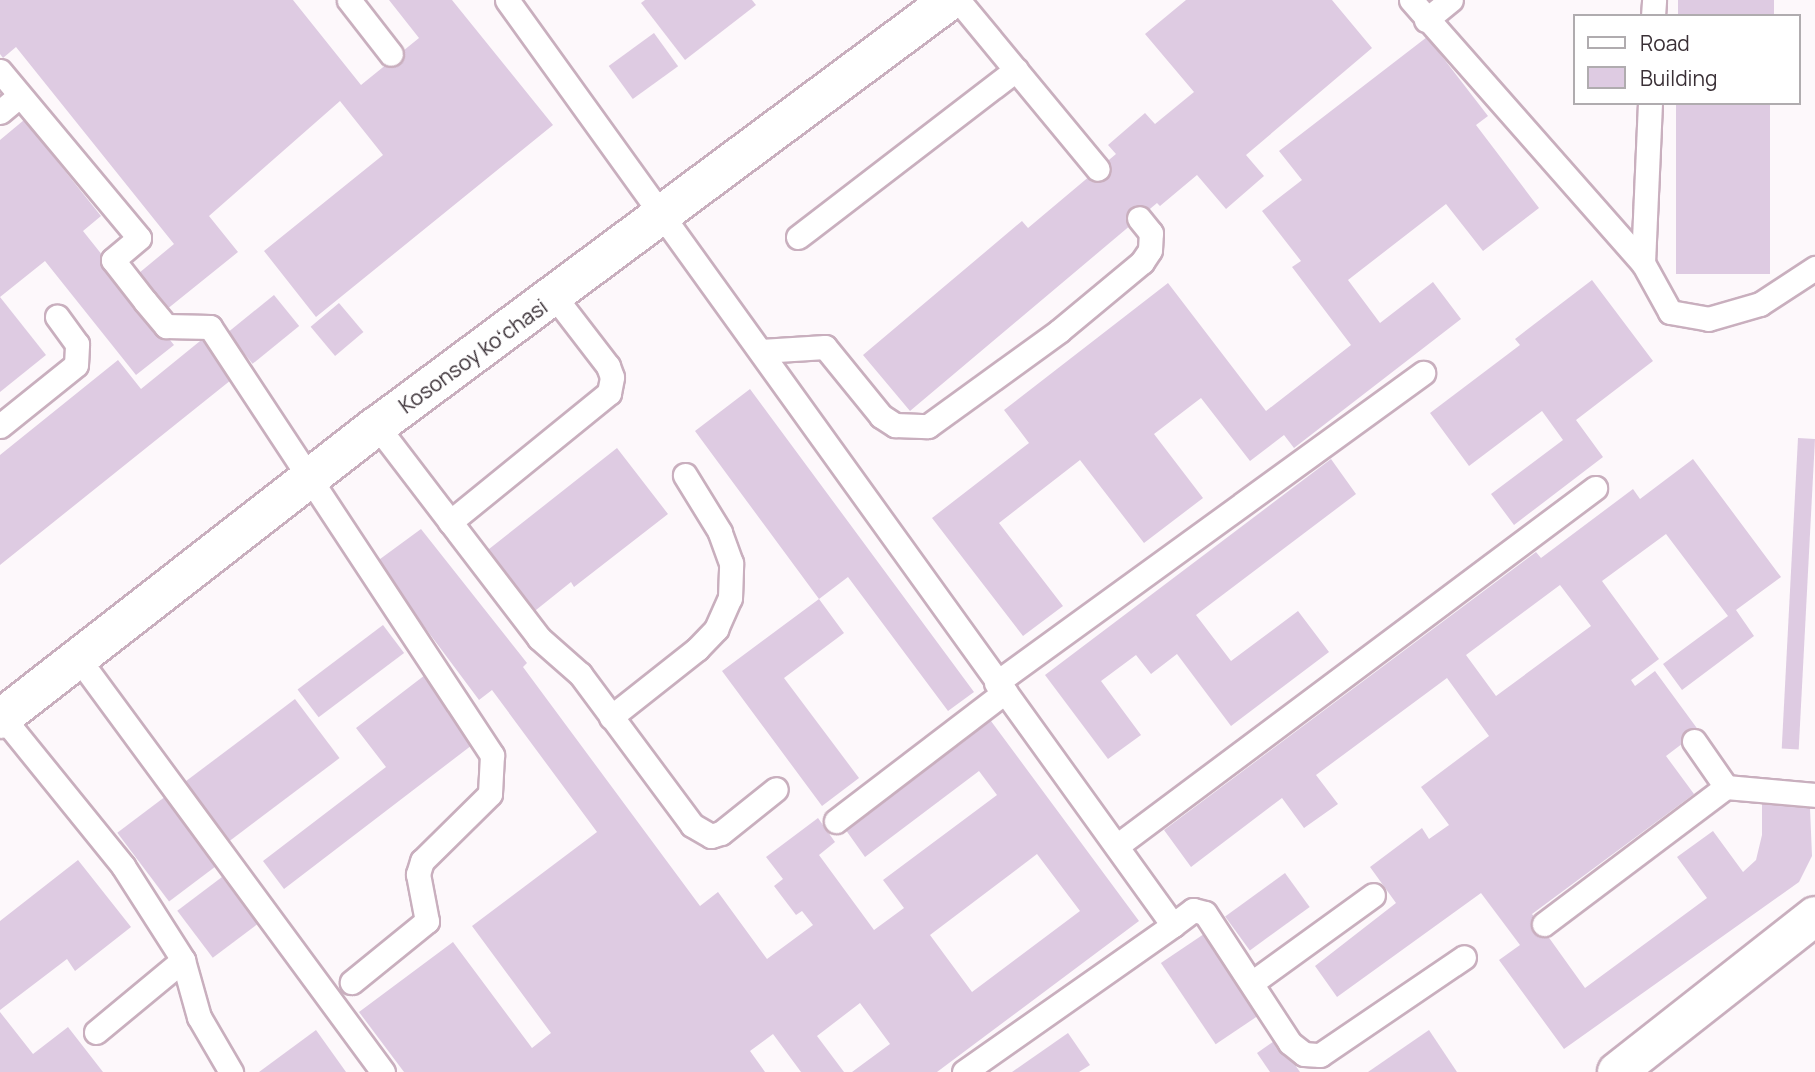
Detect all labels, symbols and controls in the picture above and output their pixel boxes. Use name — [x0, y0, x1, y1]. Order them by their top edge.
legend — [1574, 14, 1801, 105]
text: Road — [1640, 29, 1690, 57]
text: Building — [1640, 64, 1717, 92]
street label: Kosonsoy koʻchasi — [394, 294, 552, 418]

